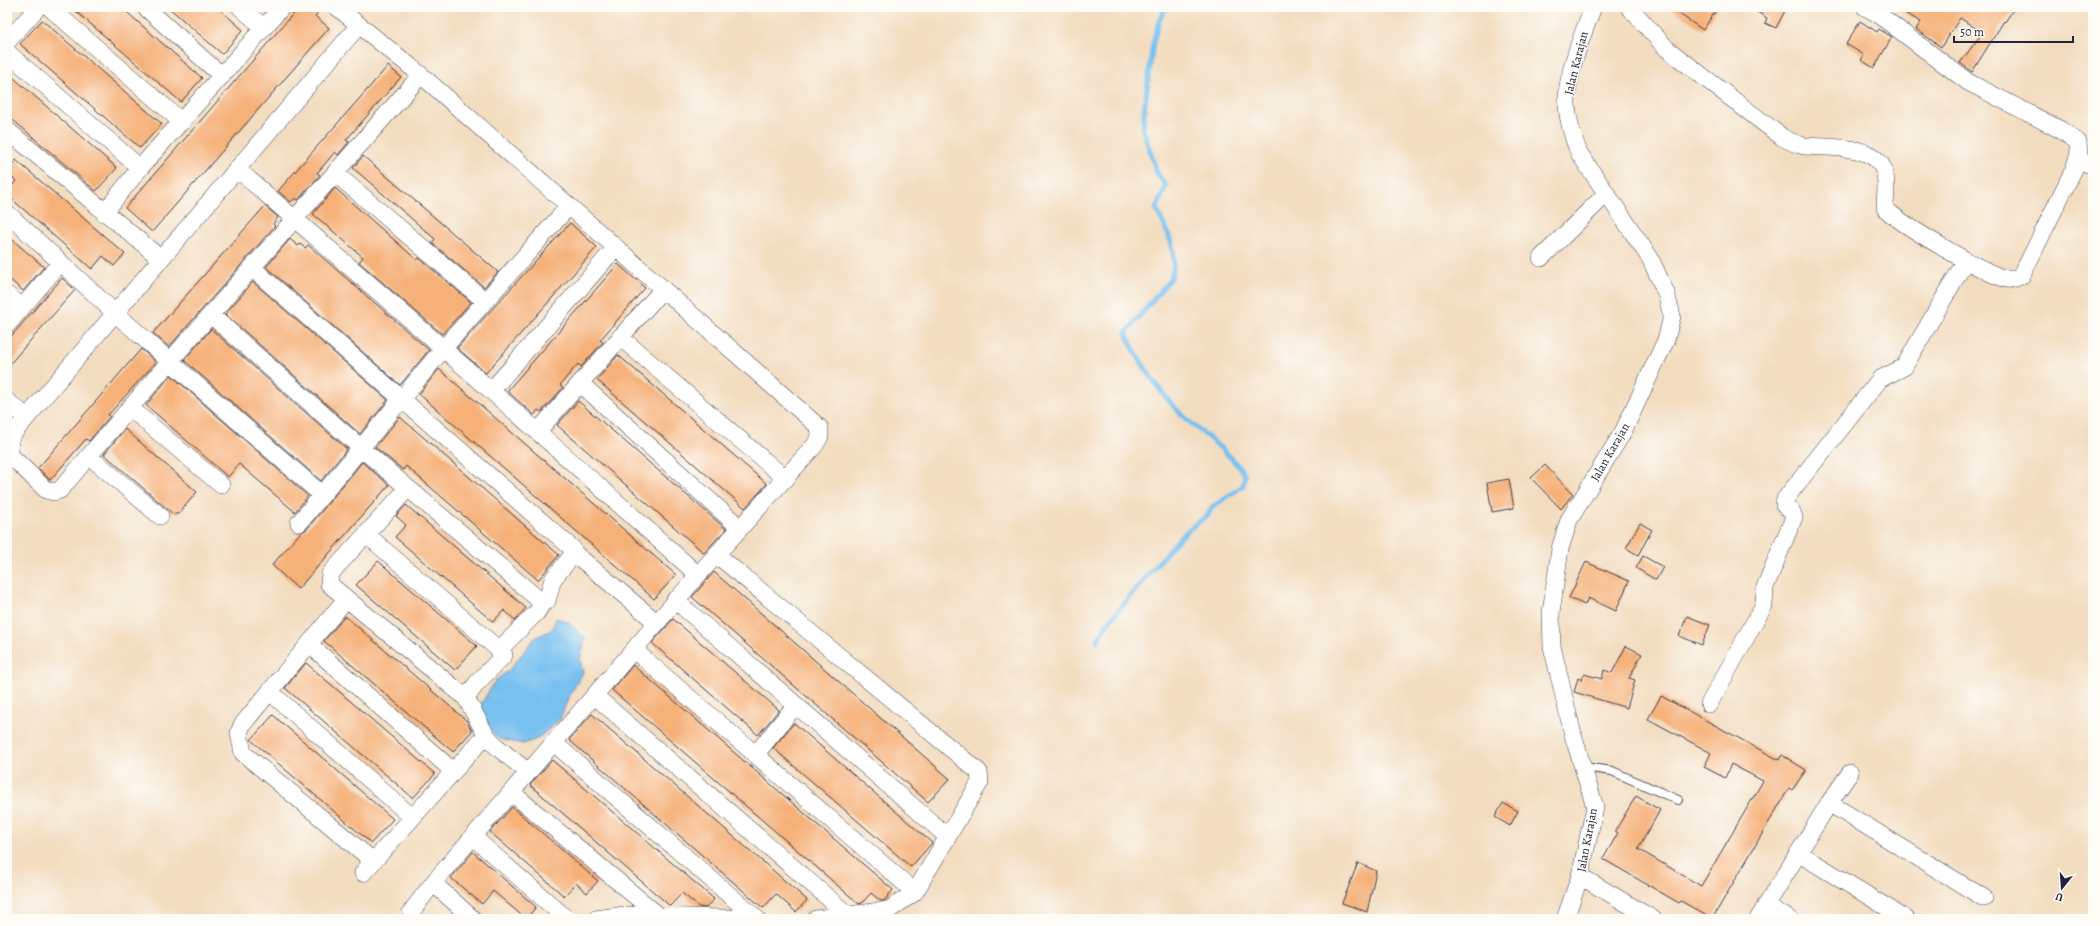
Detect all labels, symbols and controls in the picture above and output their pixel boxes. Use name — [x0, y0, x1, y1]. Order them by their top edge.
scale bar — [1954, 18, 2073, 44]
text: 50 m — [1960, 24, 1984, 40]
street label: Jalan Karajan — [1560, 29, 1592, 96]
street label: Jalan Karajan — [1587, 420, 1633, 484]
street label: Jalan Karajan — [1573, 806, 1601, 873]
north arrow — [2042, 868, 2082, 908]
text: U — [2053, 889, 2065, 905]

